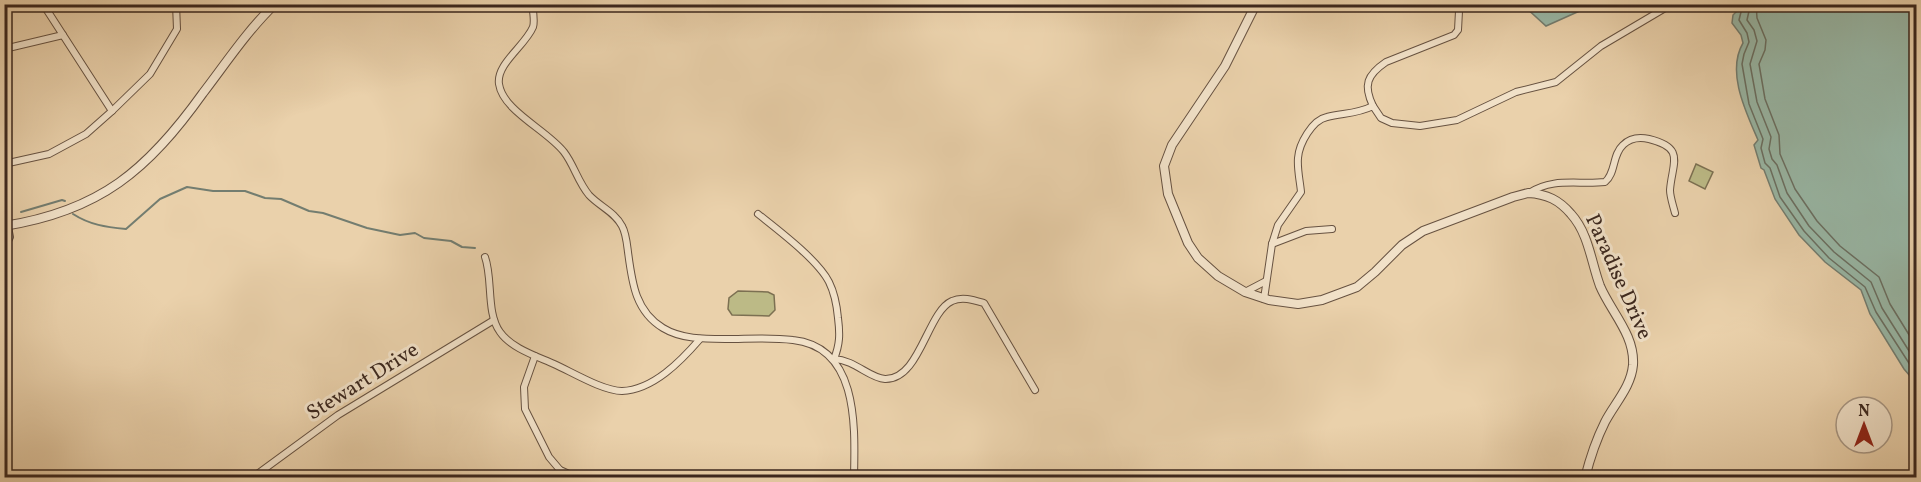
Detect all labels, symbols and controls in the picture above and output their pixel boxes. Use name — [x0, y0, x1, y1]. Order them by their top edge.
street label: Paradise Drive — [1577, 210, 1659, 344]
street label: Stewart Drive — [302, 336, 425, 428]
north arrow — [1834, 395, 1894, 455]
text: N — [1858, 401, 1870, 423]

